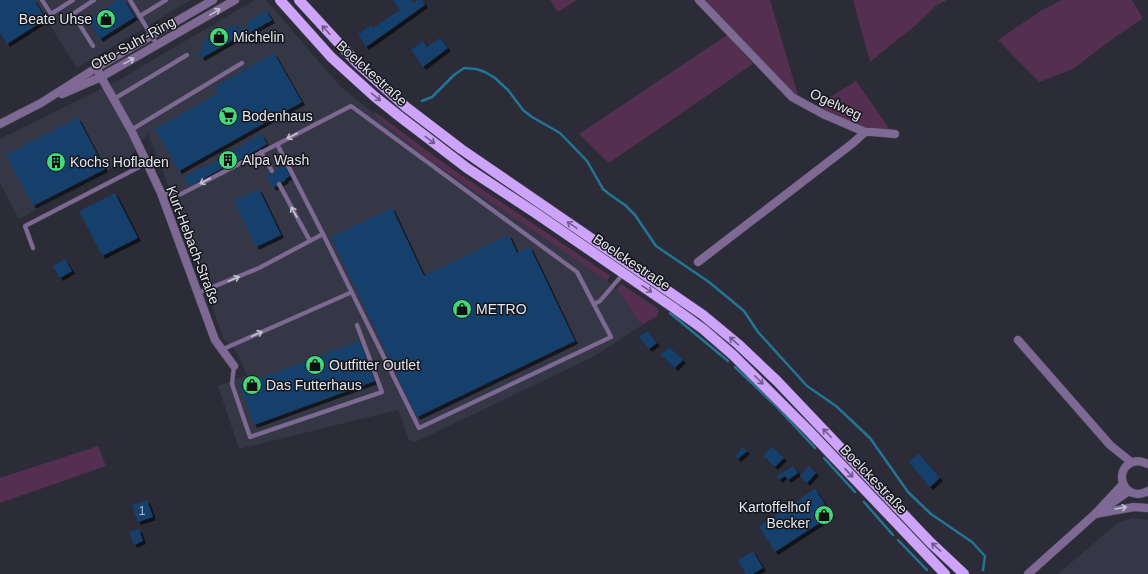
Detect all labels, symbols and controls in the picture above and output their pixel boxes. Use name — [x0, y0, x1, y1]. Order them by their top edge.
one-way arrow — [209, 7, 221, 15]
shop icon: Beate Uhse — [95, 8, 117, 30]
place label: Beate Uhse — [19, 11, 92, 27]
street label: Otto-Suhr-Ring — [88, 13, 178, 73]
one-way arrow — [321, 25, 331, 35]
shop icon: Michelin — [208, 26, 230, 48]
place label: Michelin — [233, 29, 284, 45]
street label: Boelckestraße — [333, 37, 411, 109]
one-way arrow — [123, 56, 135, 64]
street label: Ogelweg — [808, 85, 864, 123]
one-way arrow — [370, 93, 381, 102]
supermarket icon: Bodenhaus — [217, 105, 239, 127]
place label: Bodenhaus — [242, 108, 313, 124]
one-way arrow — [286, 133, 298, 140]
one-way arrow — [424, 136, 435, 144]
building icon: Alpa Wash — [217, 149, 239, 171]
building icon: Kochs Hofladen — [45, 151, 67, 173]
place label: Alpa Wash — [242, 152, 309, 168]
place label: Kochs Hofladen — [70, 154, 169, 170]
one-way arrow — [199, 178, 211, 185]
street label: Kurt-Hebach-Straße — [163, 184, 223, 307]
one-way arrow — [290, 207, 298, 219]
one-way arrow — [567, 221, 578, 229]
street label: Boelckestraße — [590, 230, 674, 294]
one-way arrow — [228, 275, 240, 282]
one-way arrow — [641, 285, 652, 293]
shop icon: METRO — [451, 298, 473, 320]
place label: METRO — [476, 301, 527, 317]
one-way arrow — [250, 330, 262, 337]
one-way arrow — [729, 337, 740, 346]
shop icon: Outfitter Outlet — [304, 354, 326, 376]
place label: Outfitter Outlet — [329, 357, 420, 373]
shop icon: Das Futterhaus — [241, 374, 263, 396]
one-way arrow — [754, 375, 763, 385]
place label: Das Futterhaus — [266, 377, 362, 393]
one-way arrow — [822, 428, 831, 438]
street label: Boelckestraße — [837, 441, 911, 517]
one-way arrow — [844, 468, 854, 478]
place label: Kartoffelhof Becker — [739, 499, 810, 531]
house number: 1 — [139, 504, 146, 518]
shop icon: Kartoffelhof Becker — [813, 504, 835, 526]
one-way arrow — [1114, 504, 1127, 512]
one-way arrow — [931, 542, 941, 552]

